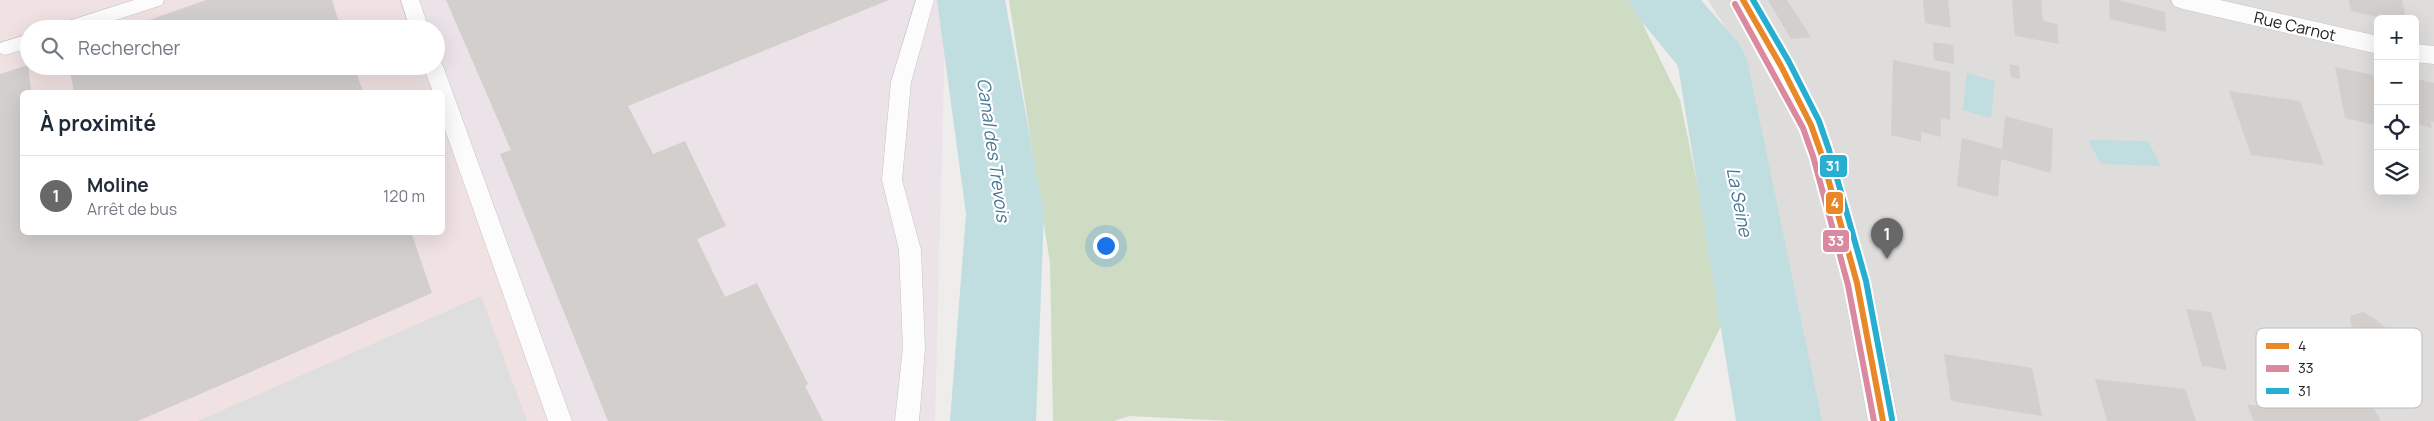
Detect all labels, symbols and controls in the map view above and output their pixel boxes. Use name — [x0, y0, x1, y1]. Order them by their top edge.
street label: Rue Carnot — [2252, 6, 2338, 46]
map controls — [2374, 15, 2419, 195]
button: + — [2374, 15, 2419, 60]
search box — [20, 20, 445, 75]
icon: search — [38, 34, 66, 62]
text: Rechercher — [78, 35, 180, 61]
button: − — [2374, 60, 2419, 105]
water label: Canal des Trevois — [972, 76, 1016, 225]
button: locate — [2374, 105, 2419, 150]
text: À proximité — [40, 109, 156, 137]
button: layers — [2374, 150, 2419, 195]
line badge: 31 — [1819, 154, 1848, 178]
text: 31 — [1826, 156, 1840, 175]
water label: La Seine — [1722, 165, 1759, 240]
text: Moline — [87, 172, 149, 198]
text: 1 — [52, 185, 60, 207]
text: 120 m — [383, 185, 425, 207]
line badge: 4 — [1825, 191, 1844, 215]
text: 4 — [1831, 193, 1839, 212]
text: Arrêt de bus — [87, 198, 177, 220]
pin: 1 — [1871, 218, 1903, 259]
line badge: 33 — [1822, 229, 1850, 253]
text: 33 — [1828, 231, 1844, 250]
your location — [1093, 233, 1119, 259]
legend — [2256, 328, 2422, 408]
text: 4 — [2298, 336, 2306, 355]
text: 33 — [2298, 358, 2313, 377]
text: 31 — [2298, 381, 2311, 400]

